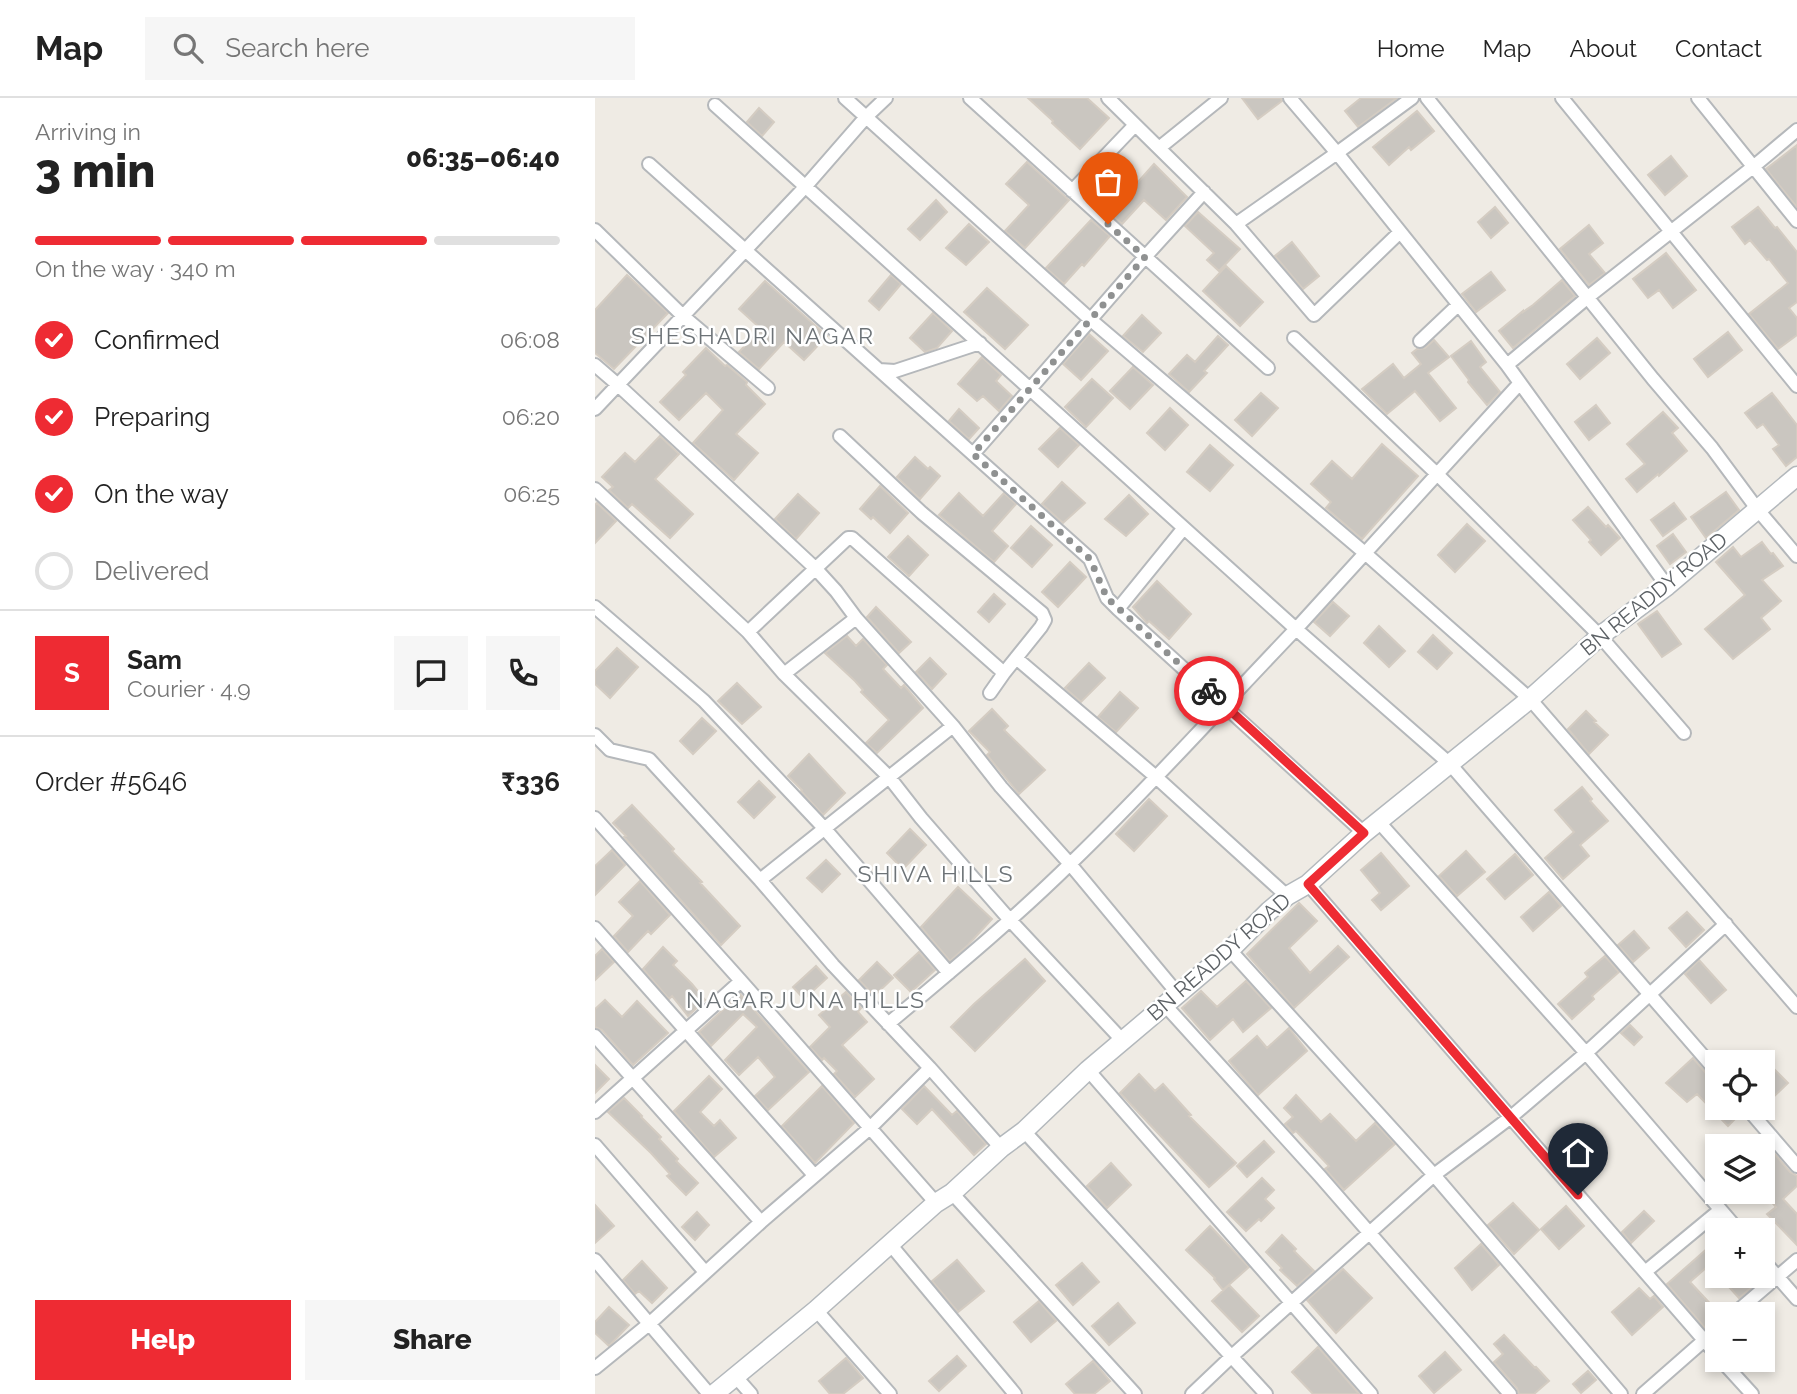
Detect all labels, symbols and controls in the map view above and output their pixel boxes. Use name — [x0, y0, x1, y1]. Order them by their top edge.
search box — [145, 17, 635, 80]
text: Map — [35, 29, 103, 68]
icon: search — [169, 29, 207, 67]
text: Search here — [225, 33, 370, 63]
text: Home — [1377, 34, 1445, 63]
text: Map — [1483, 34, 1531, 63]
text: About — [1569, 34, 1637, 63]
text: Contact — [1675, 34, 1762, 63]
text: Arriving in — [35, 118, 141, 145]
text: 06:35–06:40 — [406, 143, 560, 173]
text: 3 min — [35, 144, 155, 198]
pin — [1078, 152, 1138, 224]
icon: bag — [1089, 163, 1127, 201]
text: On the way · 340 m — [35, 255, 236, 282]
icon: check — [35, 321, 73, 359]
district label: SHESHADRI NAGAR — [631, 322, 875, 349]
text: Confirmed — [94, 325, 220, 355]
text: 06:08 — [500, 326, 560, 353]
icon: check — [35, 398, 73, 436]
text: Preparing — [94, 402, 210, 432]
text: 06:20 — [502, 403, 560, 430]
icon: check — [35, 475, 73, 513]
text: On the way — [94, 479, 229, 509]
text: 06:25 — [503, 480, 560, 507]
street label: BN READDY ROAD — [1575, 527, 1732, 661]
text: Delivered — [94, 556, 209, 586]
button: chat — [394, 636, 468, 710]
button: phone — [486, 636, 560, 710]
text: Sam — [127, 645, 182, 675]
courier — [1174, 656, 1244, 726]
text: S — [64, 658, 80, 688]
icon: bike — [1190, 672, 1228, 710]
text: Courier · 4.9 — [127, 675, 251, 702]
text: Order #5646 — [35, 767, 187, 797]
text: ₹336 — [501, 767, 560, 797]
district label: SHIVA HILLS — [857, 860, 1015, 887]
street label: BN READDY ROAD — [1142, 888, 1295, 1026]
district label: NAGARJUNA HILLS — [686, 986, 926, 1013]
map controls — [1705, 1050, 1775, 1372]
button: locate — [1705, 1050, 1775, 1120]
pin — [1548, 1123, 1608, 1195]
icon: home — [1559, 1134, 1597, 1172]
button: layers — [1705, 1134, 1775, 1204]
button: + — [1705, 1218, 1775, 1288]
button: Help — [35, 1300, 291, 1380]
button: Share — [305, 1300, 560, 1380]
button: − — [1705, 1302, 1775, 1372]

